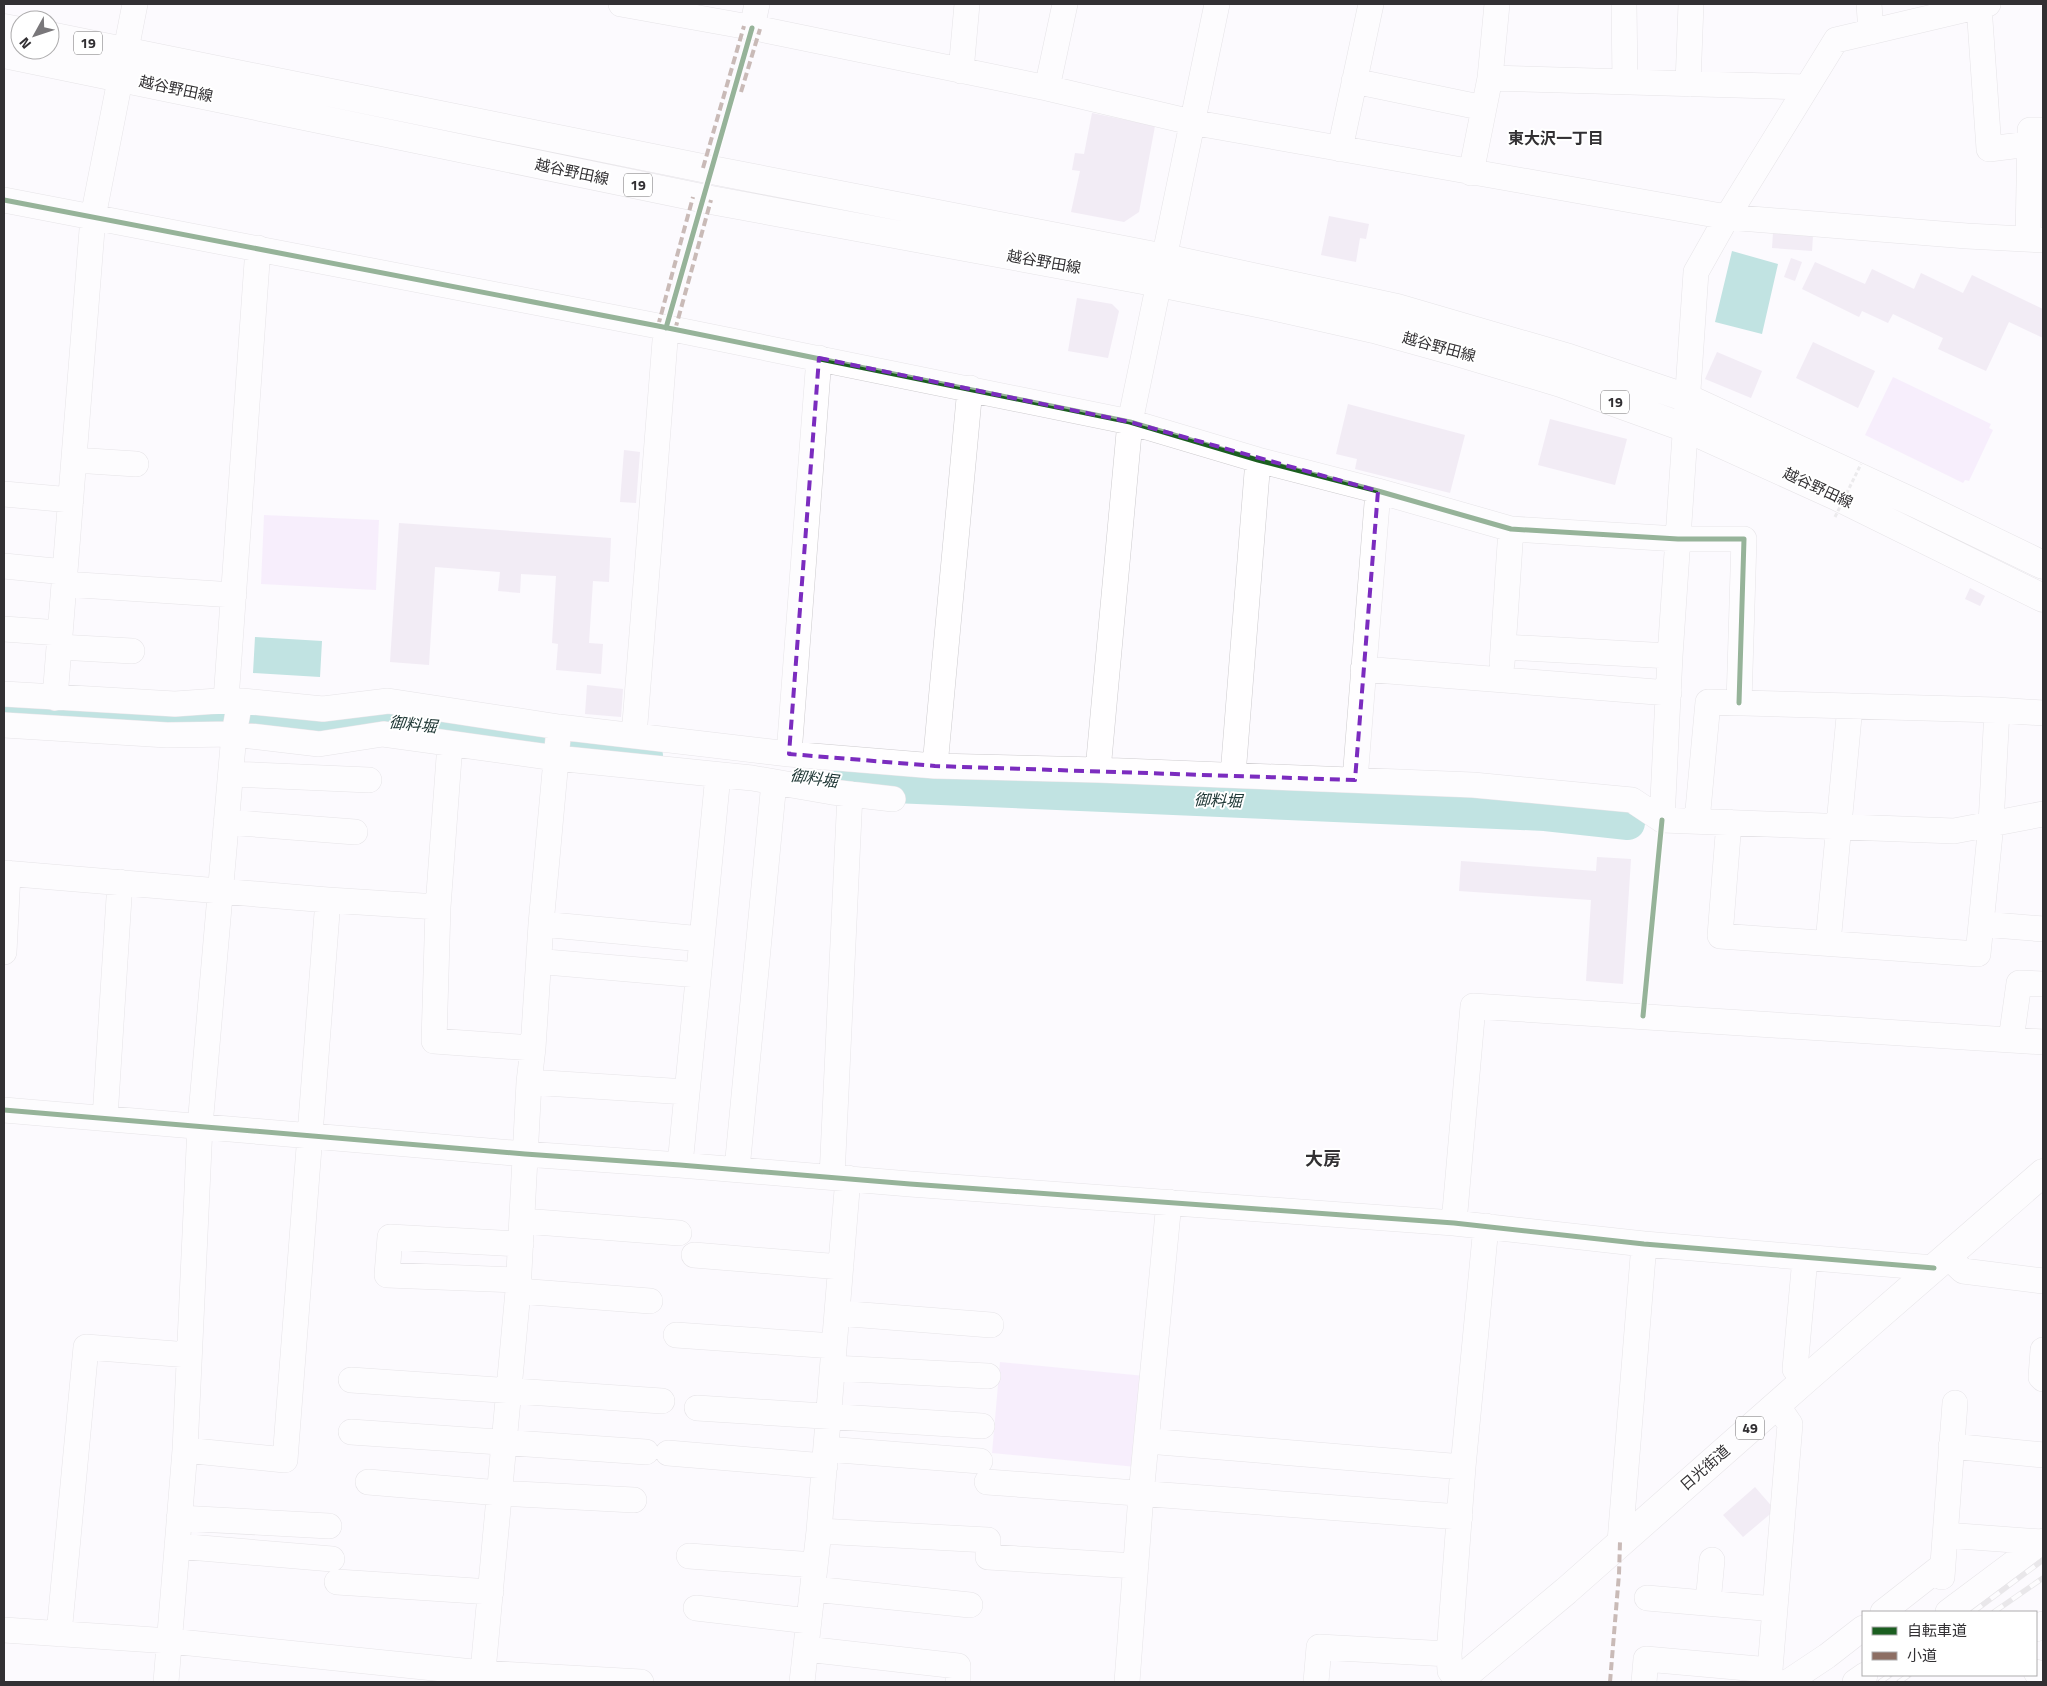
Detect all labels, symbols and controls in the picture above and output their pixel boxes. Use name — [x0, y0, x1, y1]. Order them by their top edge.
north arrow — [10, 10, 60, 60]
road number: 19 — [74, 32, 102, 54]
text: N — [13, 33, 36, 54]
street label: 越谷野田線 — [136, 69, 215, 108]
district label: 東大沢一丁目 — [1508, 126, 1604, 150]
street label: 越谷野田線 — [532, 152, 611, 191]
road number: 19 — [624, 174, 652, 196]
street label: 越谷野田線 — [1004, 243, 1083, 279]
street label: 越谷野田線 — [1399, 325, 1478, 367]
road number: 19 — [1601, 391, 1629, 414]
street label: 越谷野田線 — [1778, 461, 1857, 514]
water label: 御料堀 — [388, 710, 441, 739]
water label: 御料堀 — [789, 763, 842, 794]
water label: 御料堀 — [1194, 787, 1245, 813]
district label: 大房 — [1305, 1145, 1341, 1172]
road number: 49 — [1736, 1416, 1764, 1440]
street label: 日光街道 — [1674, 1439, 1735, 1496]
legend — [1862, 1611, 2037, 1676]
text: 自転車道 — [1907, 1619, 1967, 1642]
text: 小道 — [1907, 1644, 1937, 1667]

